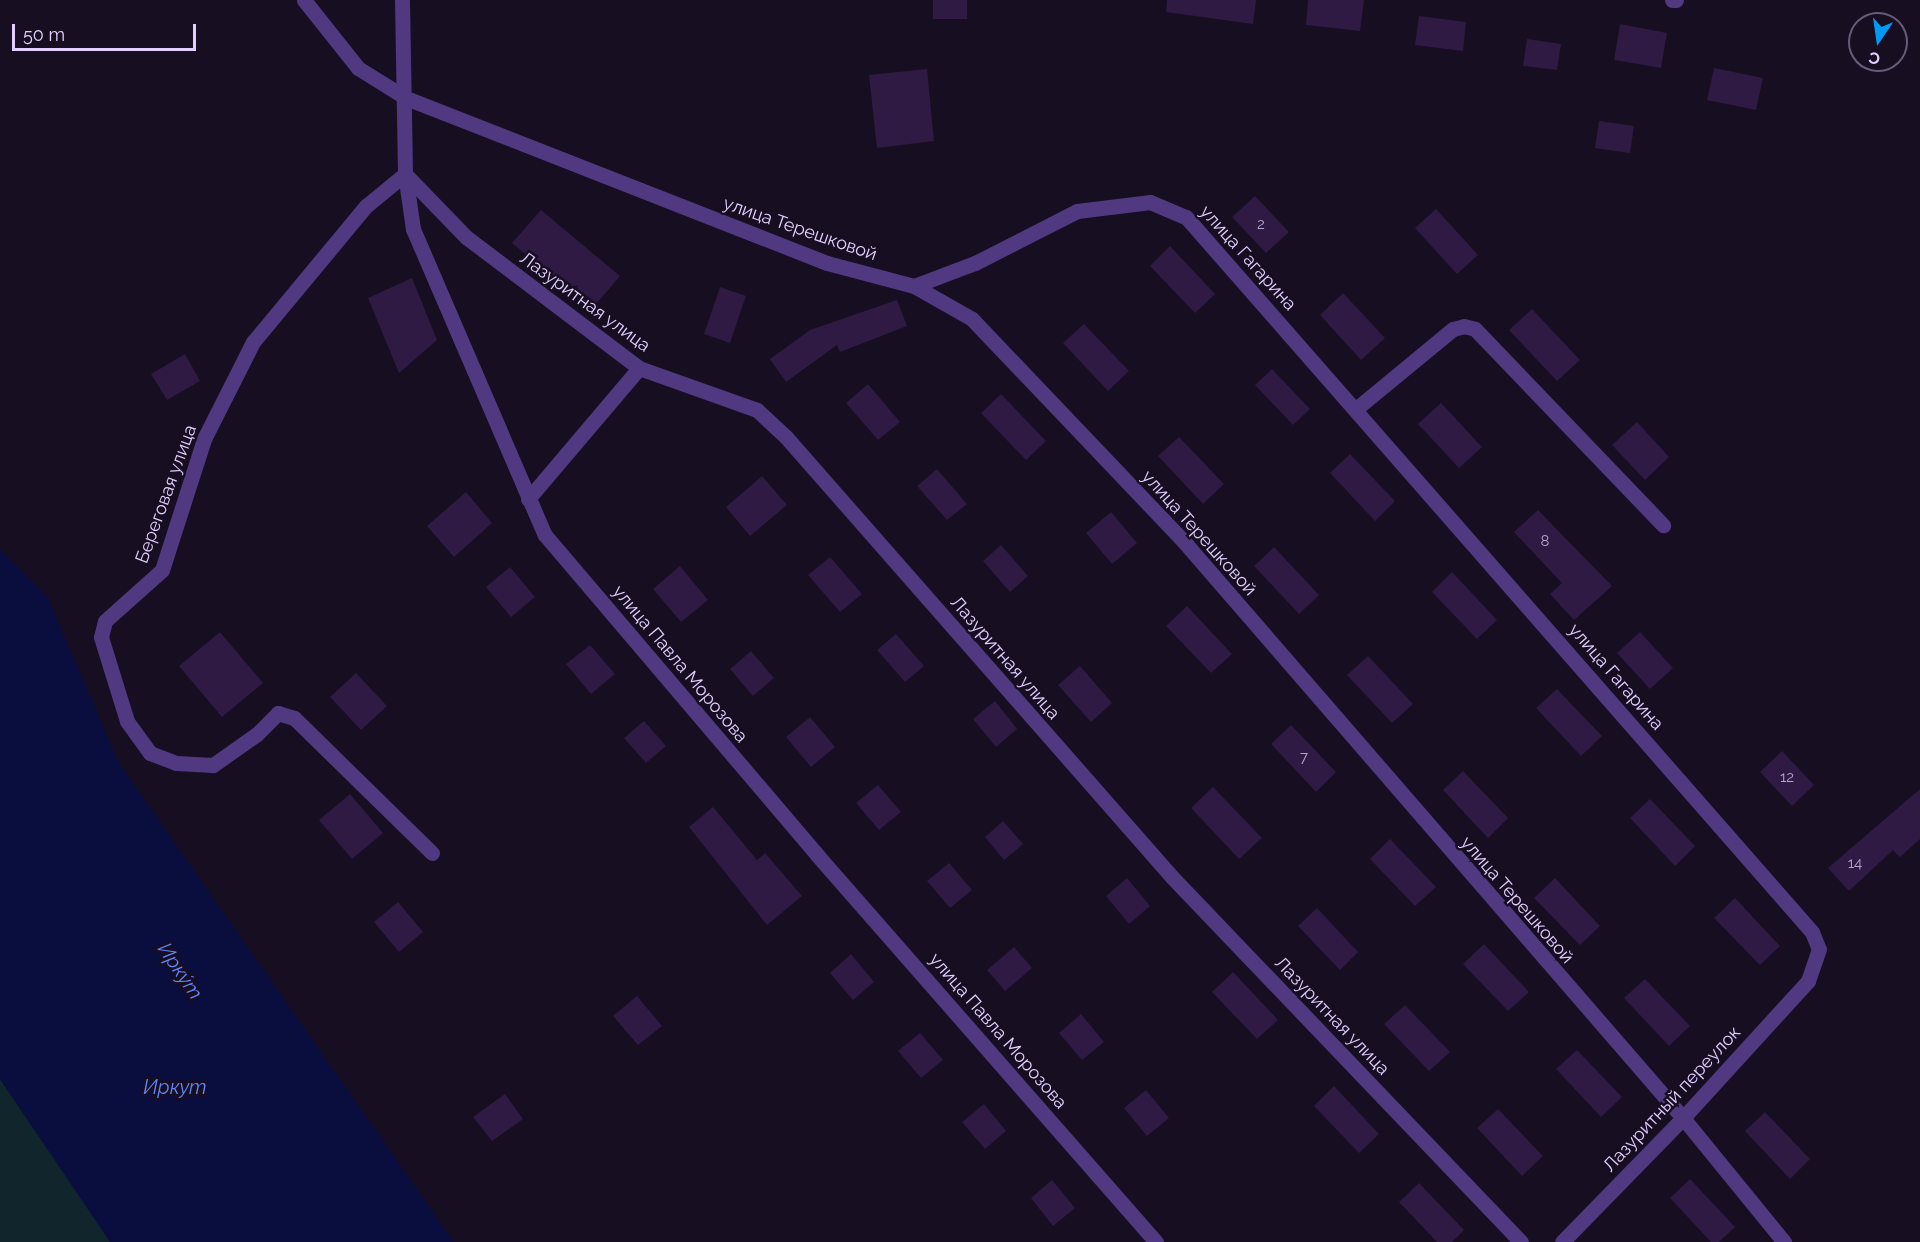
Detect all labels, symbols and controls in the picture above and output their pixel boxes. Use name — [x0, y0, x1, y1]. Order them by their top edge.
scale bar — [15, 12, 200, 50]
north arrow — [1848, 12, 1908, 72]
text: 50 m — [23, 24, 65, 45]
text: С — [1867, 48, 1882, 69]
street label: улица Терешковой — [720, 192, 880, 266]
street label: улица Гагарина — [1195, 201, 1301, 315]
house number: 2 — [1257, 216, 1265, 234]
street label: Лазуритная улица — [515, 247, 655, 357]
street label: Береговая улица — [131, 422, 201, 566]
street label: улица Терешковой — [1137, 466, 1261, 600]
house number: 8 — [1541, 533, 1549, 551]
street label: улица Павла Морозова — [608, 581, 752, 747]
street label: Лазуритная улица — [946, 592, 1064, 724]
street label: улица Гагарина — [1564, 619, 1668, 735]
house number: 7 — [1300, 749, 1308, 767]
house number: 12 — [1780, 769, 1794, 787]
street label: улица Терешковой — [1456, 832, 1578, 968]
house number: 14 — [1848, 855, 1862, 873]
water label: Ирку́т — [152, 938, 208, 1004]
street label: улица Павла Морозова — [925, 949, 1071, 1113]
street label: Лазуритная улица — [1270, 952, 1394, 1080]
street label: Лазуритный переулок — [1599, 1022, 1745, 1176]
water label: Иркут — [143, 1075, 207, 1099]

